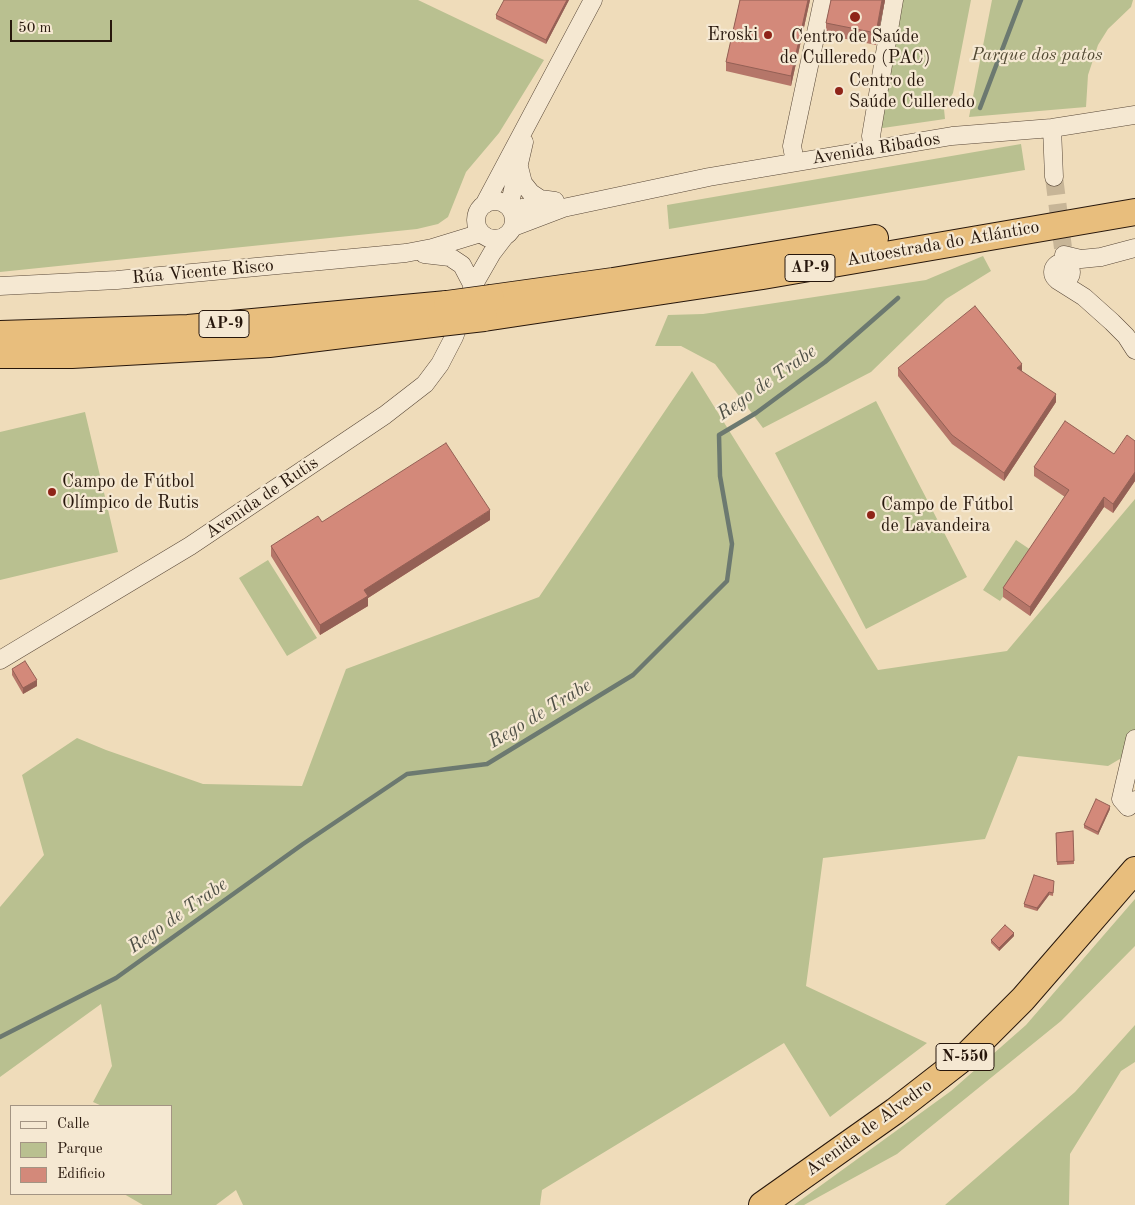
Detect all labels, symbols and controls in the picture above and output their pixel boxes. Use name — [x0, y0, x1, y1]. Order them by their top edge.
scale bar — [12, 10, 115, 42]
marker: Centro de Saúde de Culleredo (PAC) — [848, 10, 862, 24]
text: 50 m — [18, 21, 52, 36]
place label: Eroski — [707, 24, 758, 46]
place label: Centro de Saúde de Culleredo (PAC) — [780, 26, 930, 68]
marker: Eroski — [762, 29, 774, 41]
park label: Parque dos patos — [971, 44, 1103, 66]
place label: Centro de Saúde Culleredo — [849, 70, 975, 112]
marker: Centro de Saúde Culleredo — [833, 85, 845, 97]
street label: Avenida Ribados — [810, 128, 942, 170]
street label: Autoestrada do Atlántico — [845, 216, 1041, 272]
road number: AP-9 — [785, 254, 835, 282]
street label: Rúa Vicente Risco — [131, 255, 275, 289]
road number: AP-9 — [199, 310, 249, 338]
water label: Rego de Trabe — [713, 340, 821, 426]
street label: Avenida de Rutis — [201, 452, 323, 544]
place label: Campo de Fútbol Olímpico de Rutis — [62, 471, 199, 514]
marker: Campo de Fútbol Olímpico de Rutis — [46, 486, 58, 498]
place label: Campo de Fútbol de Lavandeira — [881, 494, 1013, 536]
marker: Campo de Fútbol de Lavandeira — [865, 509, 877, 521]
water label: Rego de Trabe — [484, 674, 596, 754]
water label: Rego de Trabe — [124, 873, 232, 959]
road number: N-550 — [936, 1044, 994, 1070]
street label: Avenida de Alvedro — [801, 1075, 937, 1181]
legend — [10, 1105, 172, 1195]
text: Calle — [57, 1117, 89, 1132]
text: Parque — [57, 1142, 103, 1157]
text: Edificio — [57, 1167, 105, 1182]

